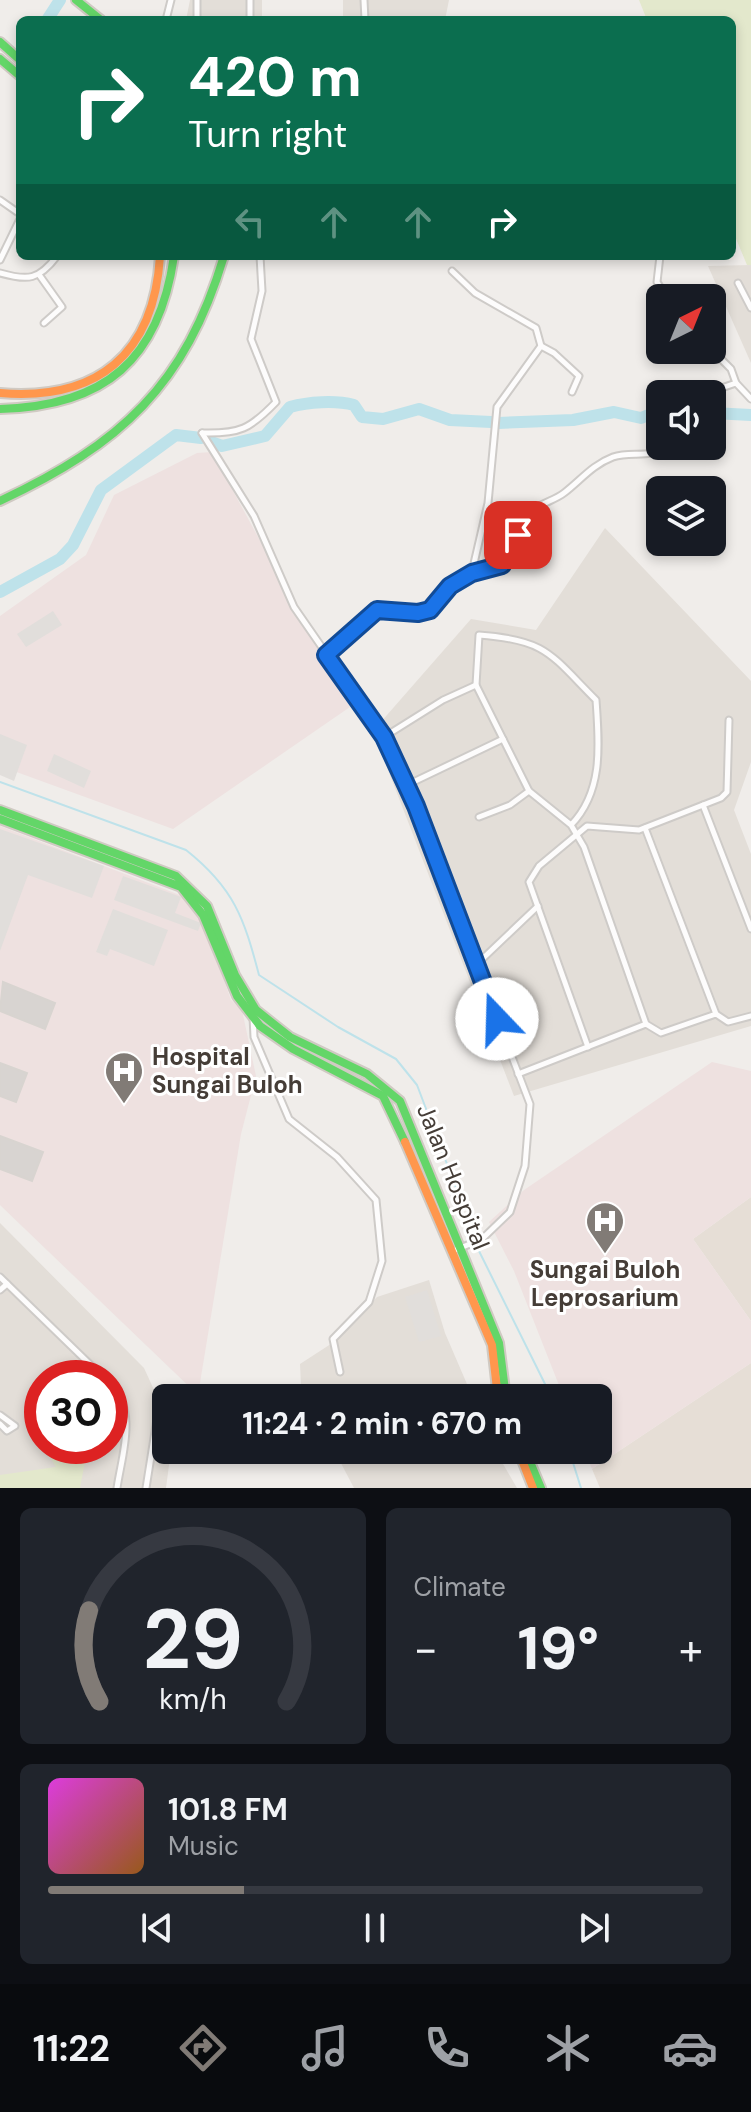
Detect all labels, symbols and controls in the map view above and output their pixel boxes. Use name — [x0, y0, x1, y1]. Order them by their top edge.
text: 420 m — [188, 40, 362, 113]
icon: right — [56, 48, 160, 152]
text: Turn right — [188, 111, 347, 158]
icon: left — [228, 200, 272, 244]
icon: ahead — [312, 200, 356, 244]
icon: ahead — [396, 200, 440, 244]
icon: right — [480, 200, 524, 244]
north arrow — [646, 284, 726, 364]
map controls — [646, 284, 726, 556]
button: sound — [646, 380, 726, 460]
button: layers — [646, 476, 726, 556]
pin — [484, 501, 552, 569]
icon: arrive — [496, 513, 540, 557]
position arrow — [455, 977, 539, 1061]
place label: Hospital Sungai Buloh — [152, 1041, 303, 1100]
hospital icon: Hospital Sungai Buloh — [103, 1050, 145, 1105]
street label: Jalan Hospital — [410, 1099, 497, 1254]
hospital icon: Sungai Buloh Leprosarium — [584, 1200, 626, 1255]
place label: Sungai Buloh Leprosarium — [530, 1254, 680, 1313]
speed limit sign: 30 — [24, 1360, 128, 1464]
text: 11:24 · 2 min · 670 m — [242, 1404, 522, 1443]
text: Climate — [414, 1570, 506, 1604]
text: 29 — [143, 1585, 243, 1694]
text: 19° — [517, 1609, 599, 1688]
text: − — [414, 1620, 438, 1678]
text: + — [679, 1620, 703, 1678]
text: km/h — [159, 1681, 227, 1718]
text: 101.8 FM — [168, 1790, 288, 1829]
text: Music — [168, 1829, 239, 1863]
icon: previous — [135, 1906, 179, 1950]
icon: pause — [353, 1906, 397, 1950]
icon: next — [572, 1906, 616, 1950]
icon: directions — [175, 2020, 231, 2076]
icon: music — [297, 2020, 353, 2076]
icon: phone — [419, 2020, 475, 2076]
icon: climate — [540, 2020, 596, 2076]
icon: car — [662, 2020, 718, 2076]
text: 11:22 — [33, 2025, 110, 2072]

